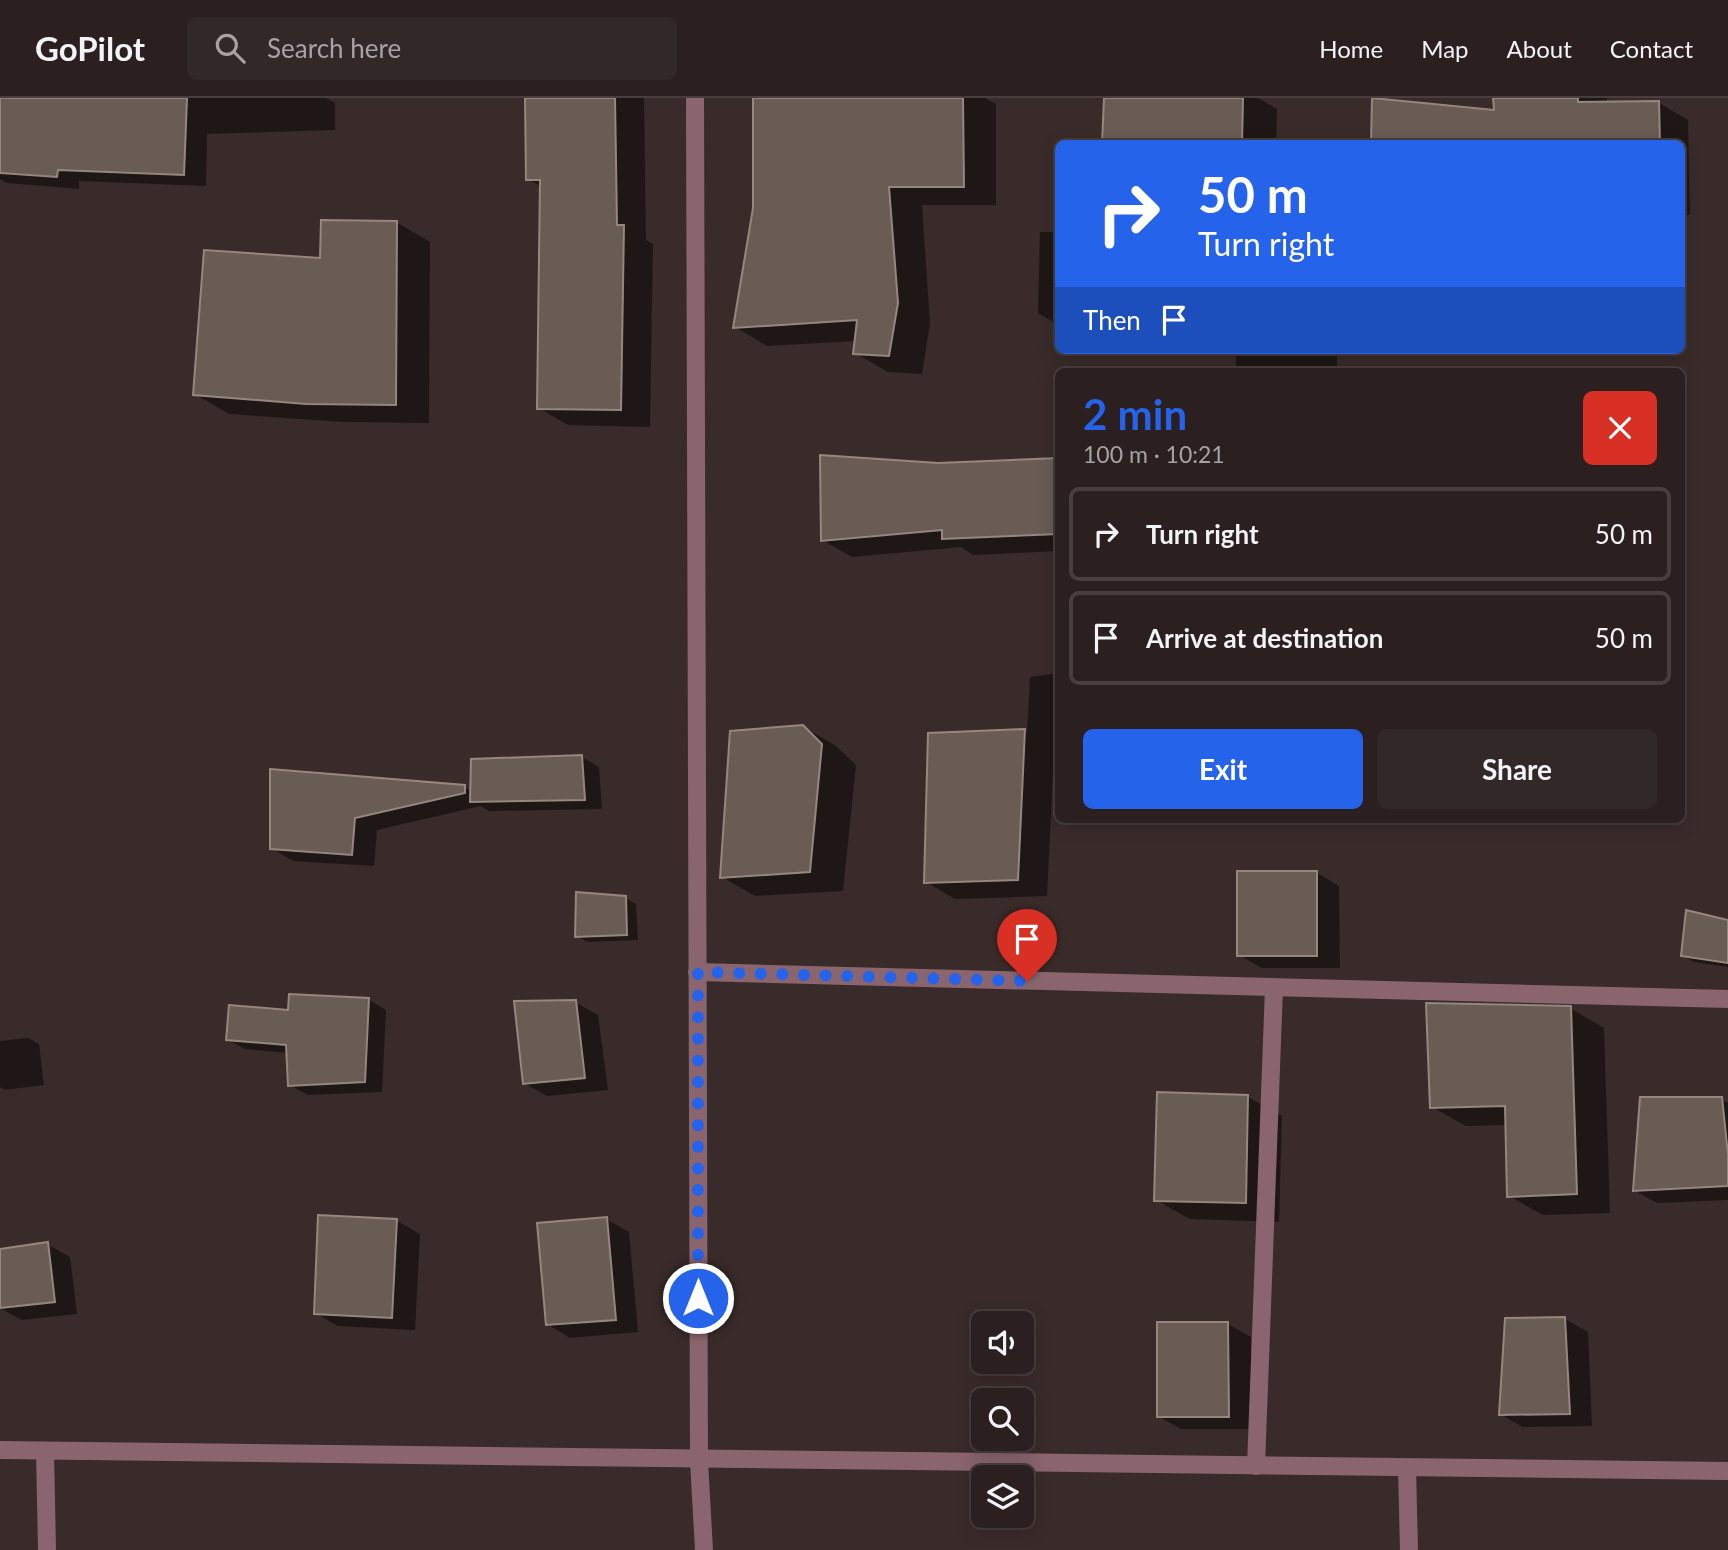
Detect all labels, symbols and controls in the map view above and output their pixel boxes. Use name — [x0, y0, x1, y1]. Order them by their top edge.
search box — [187, 17, 677, 80]
text: GoPilot — [35, 28, 145, 68]
icon: search — [211, 29, 249, 67]
text: Search here — [267, 32, 401, 64]
text: Home — [1319, 34, 1383, 63]
text: Map — [1421, 34, 1469, 63]
text: About — [1507, 34, 1572, 63]
text: Contact — [1610, 34, 1693, 63]
text: 50 m — [1198, 165, 1308, 223]
icon: right — [1083, 168, 1174, 259]
text: Turn right — [1198, 224, 1334, 263]
icon: arrive — [1155, 301, 1193, 339]
text: Then — [1083, 304, 1141, 336]
text: 2 min — [1083, 389, 1187, 439]
button: close — [1583, 391, 1657, 465]
text: 100 m · 10:21 — [1083, 440, 1225, 468]
icon: right — [1087, 515, 1125, 553]
text: Turn right — [1146, 518, 1259, 550]
text: 50 m — [1595, 518, 1653, 550]
icon: arrive — [1087, 619, 1125, 657]
text: Arrive at destination — [1146, 622, 1383, 654]
text: 50 m — [1595, 622, 1653, 654]
button: Exit — [1083, 729, 1363, 809]
button: Share — [1377, 729, 1657, 809]
pin — [997, 909, 1057, 981]
icon: arrive — [1008, 920, 1046, 958]
position arrow — [661, 1261, 735, 1335]
map controls — [971, 1311, 1034, 1528]
button: sound — [971, 1311, 1034, 1374]
button: search — [971, 1388, 1034, 1451]
button: layers — [971, 1465, 1034, 1528]

